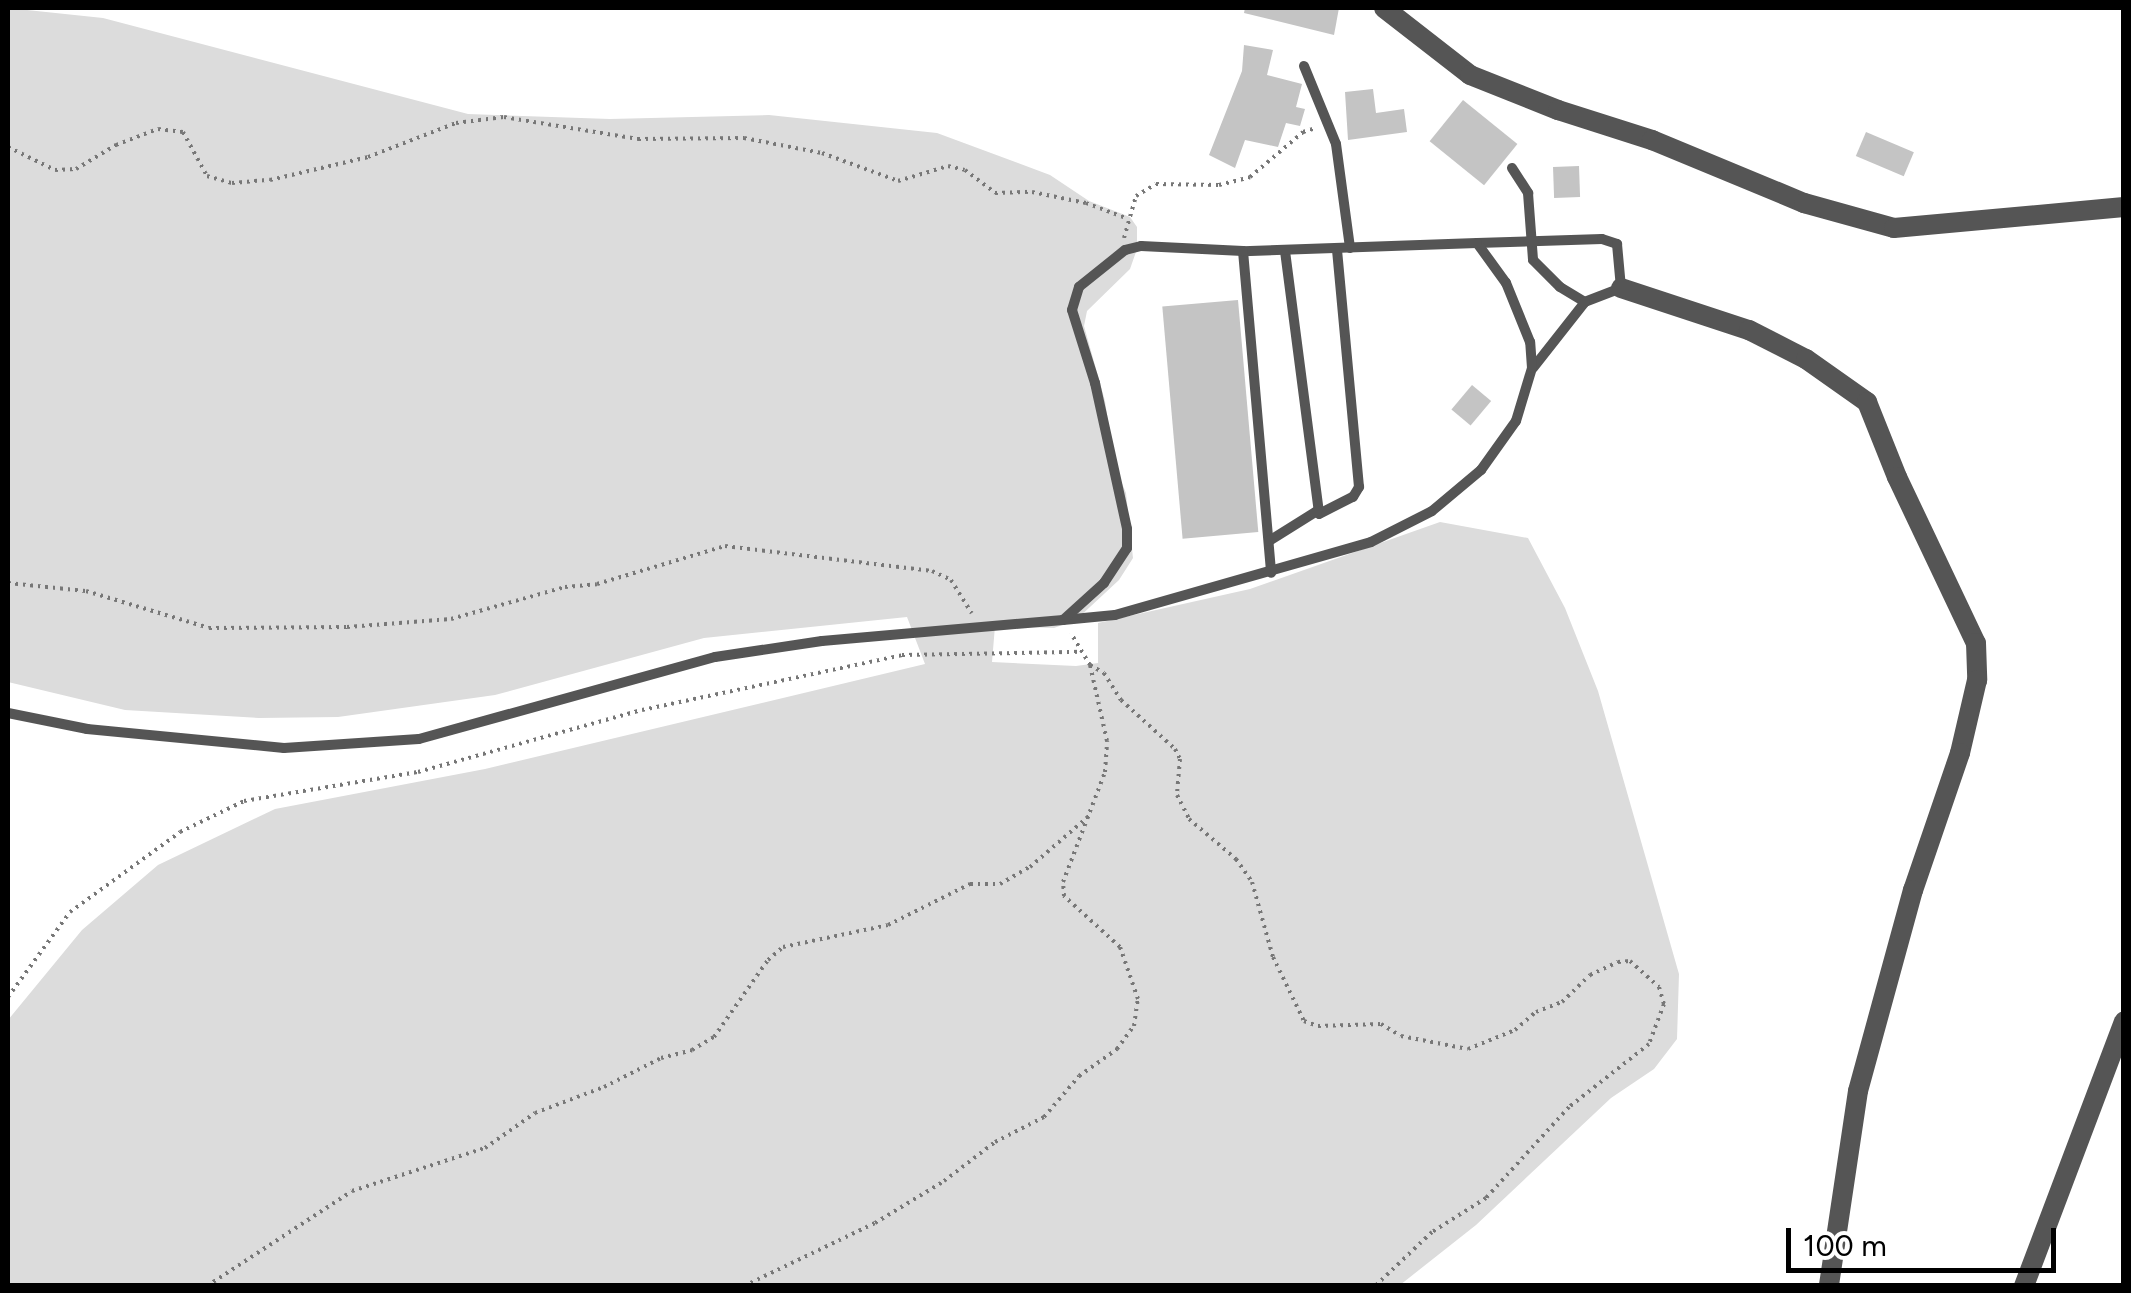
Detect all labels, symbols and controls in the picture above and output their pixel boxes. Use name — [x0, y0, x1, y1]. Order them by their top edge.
scale bar — [1791, 1208, 2061, 1270]
text: 100 m — [1803, 1227, 1887, 1264]

